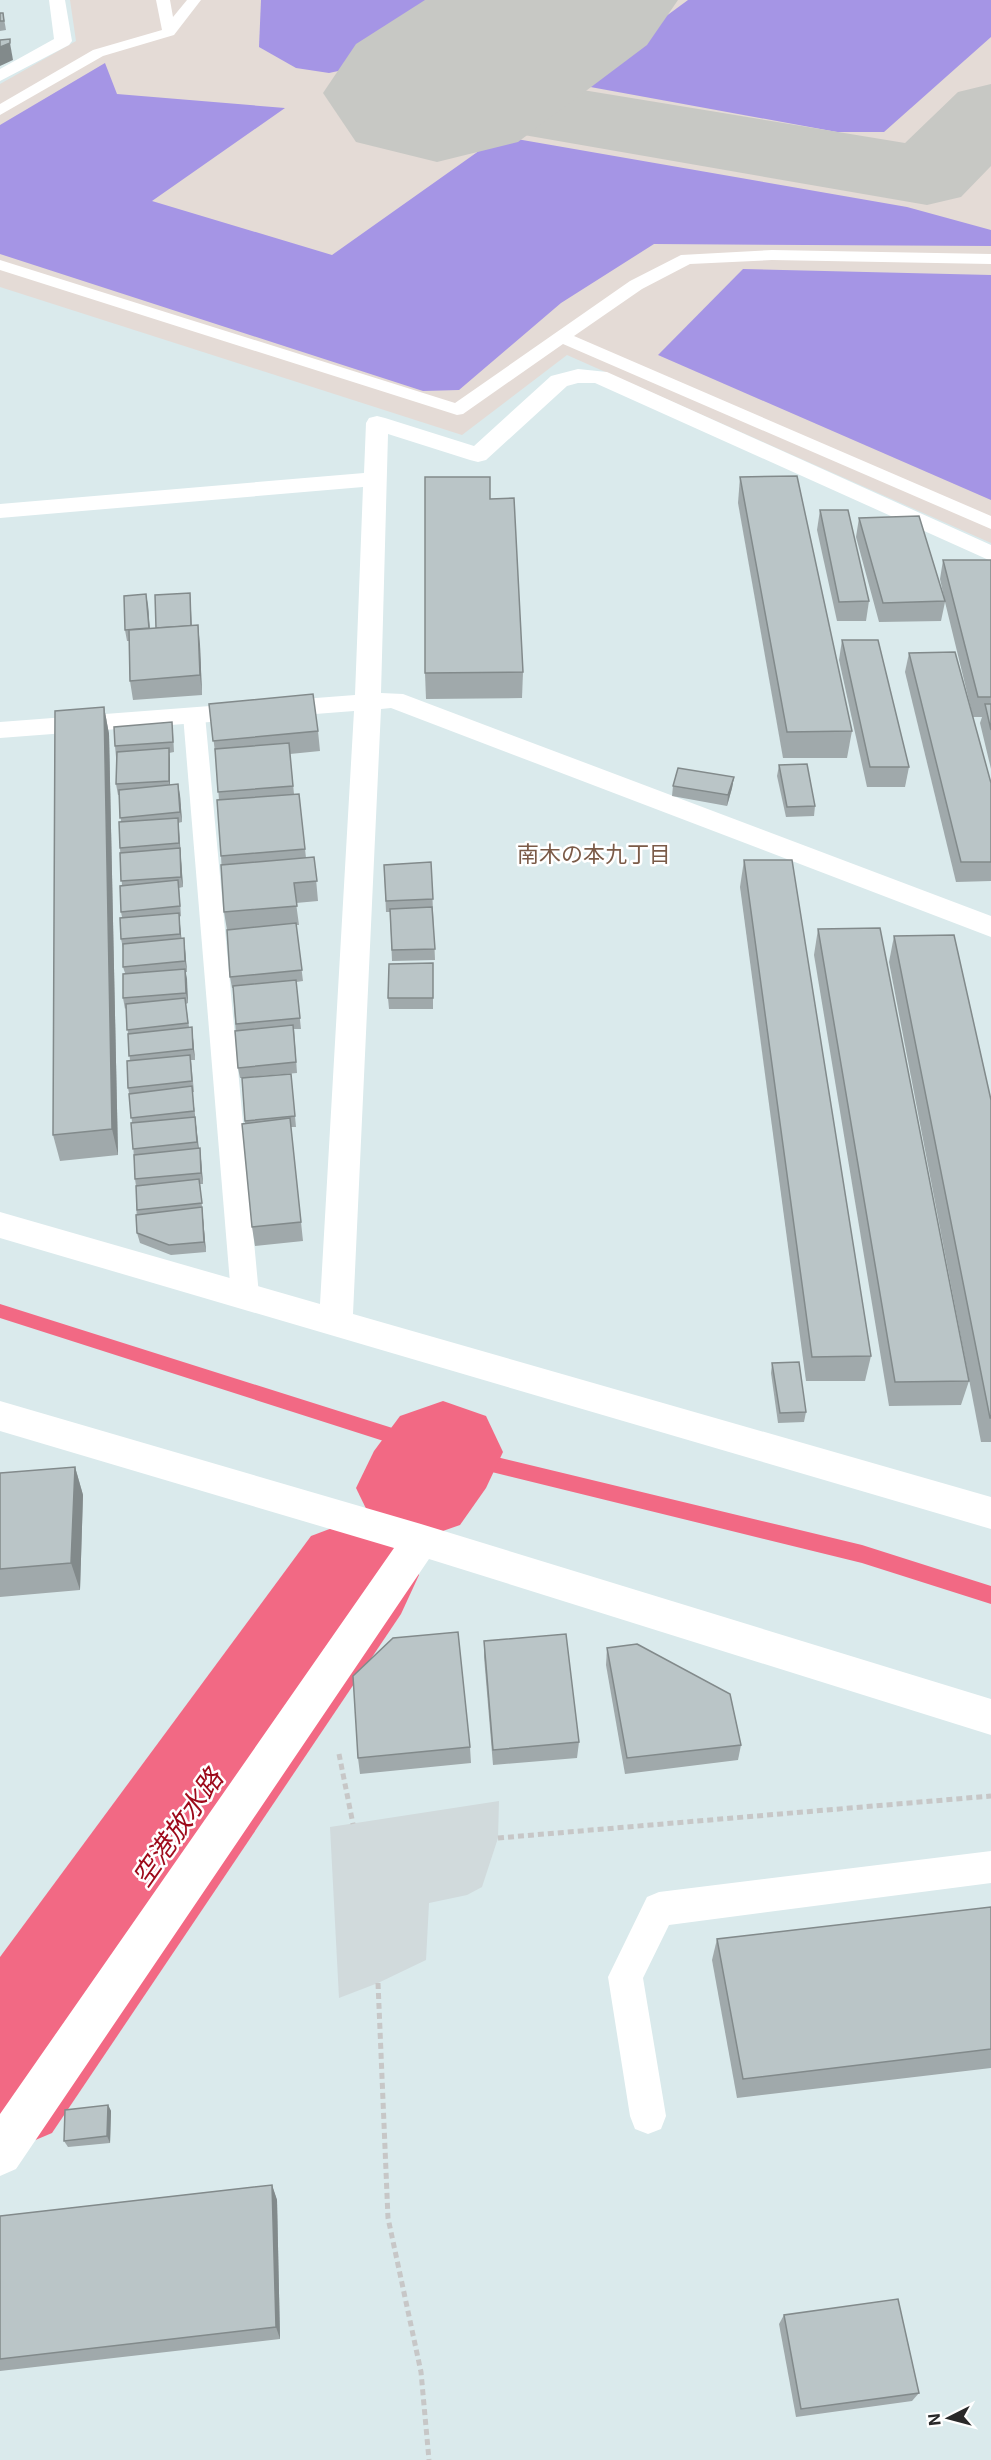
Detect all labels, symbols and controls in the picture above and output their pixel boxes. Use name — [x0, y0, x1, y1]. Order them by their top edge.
district label: 南木の本九丁目 — [517, 841, 671, 867]
water label: 空港放水路 — [125, 1761, 231, 1892]
north arrow — [919, 2388, 979, 2448]
text: N — [923, 2412, 945, 2427]

